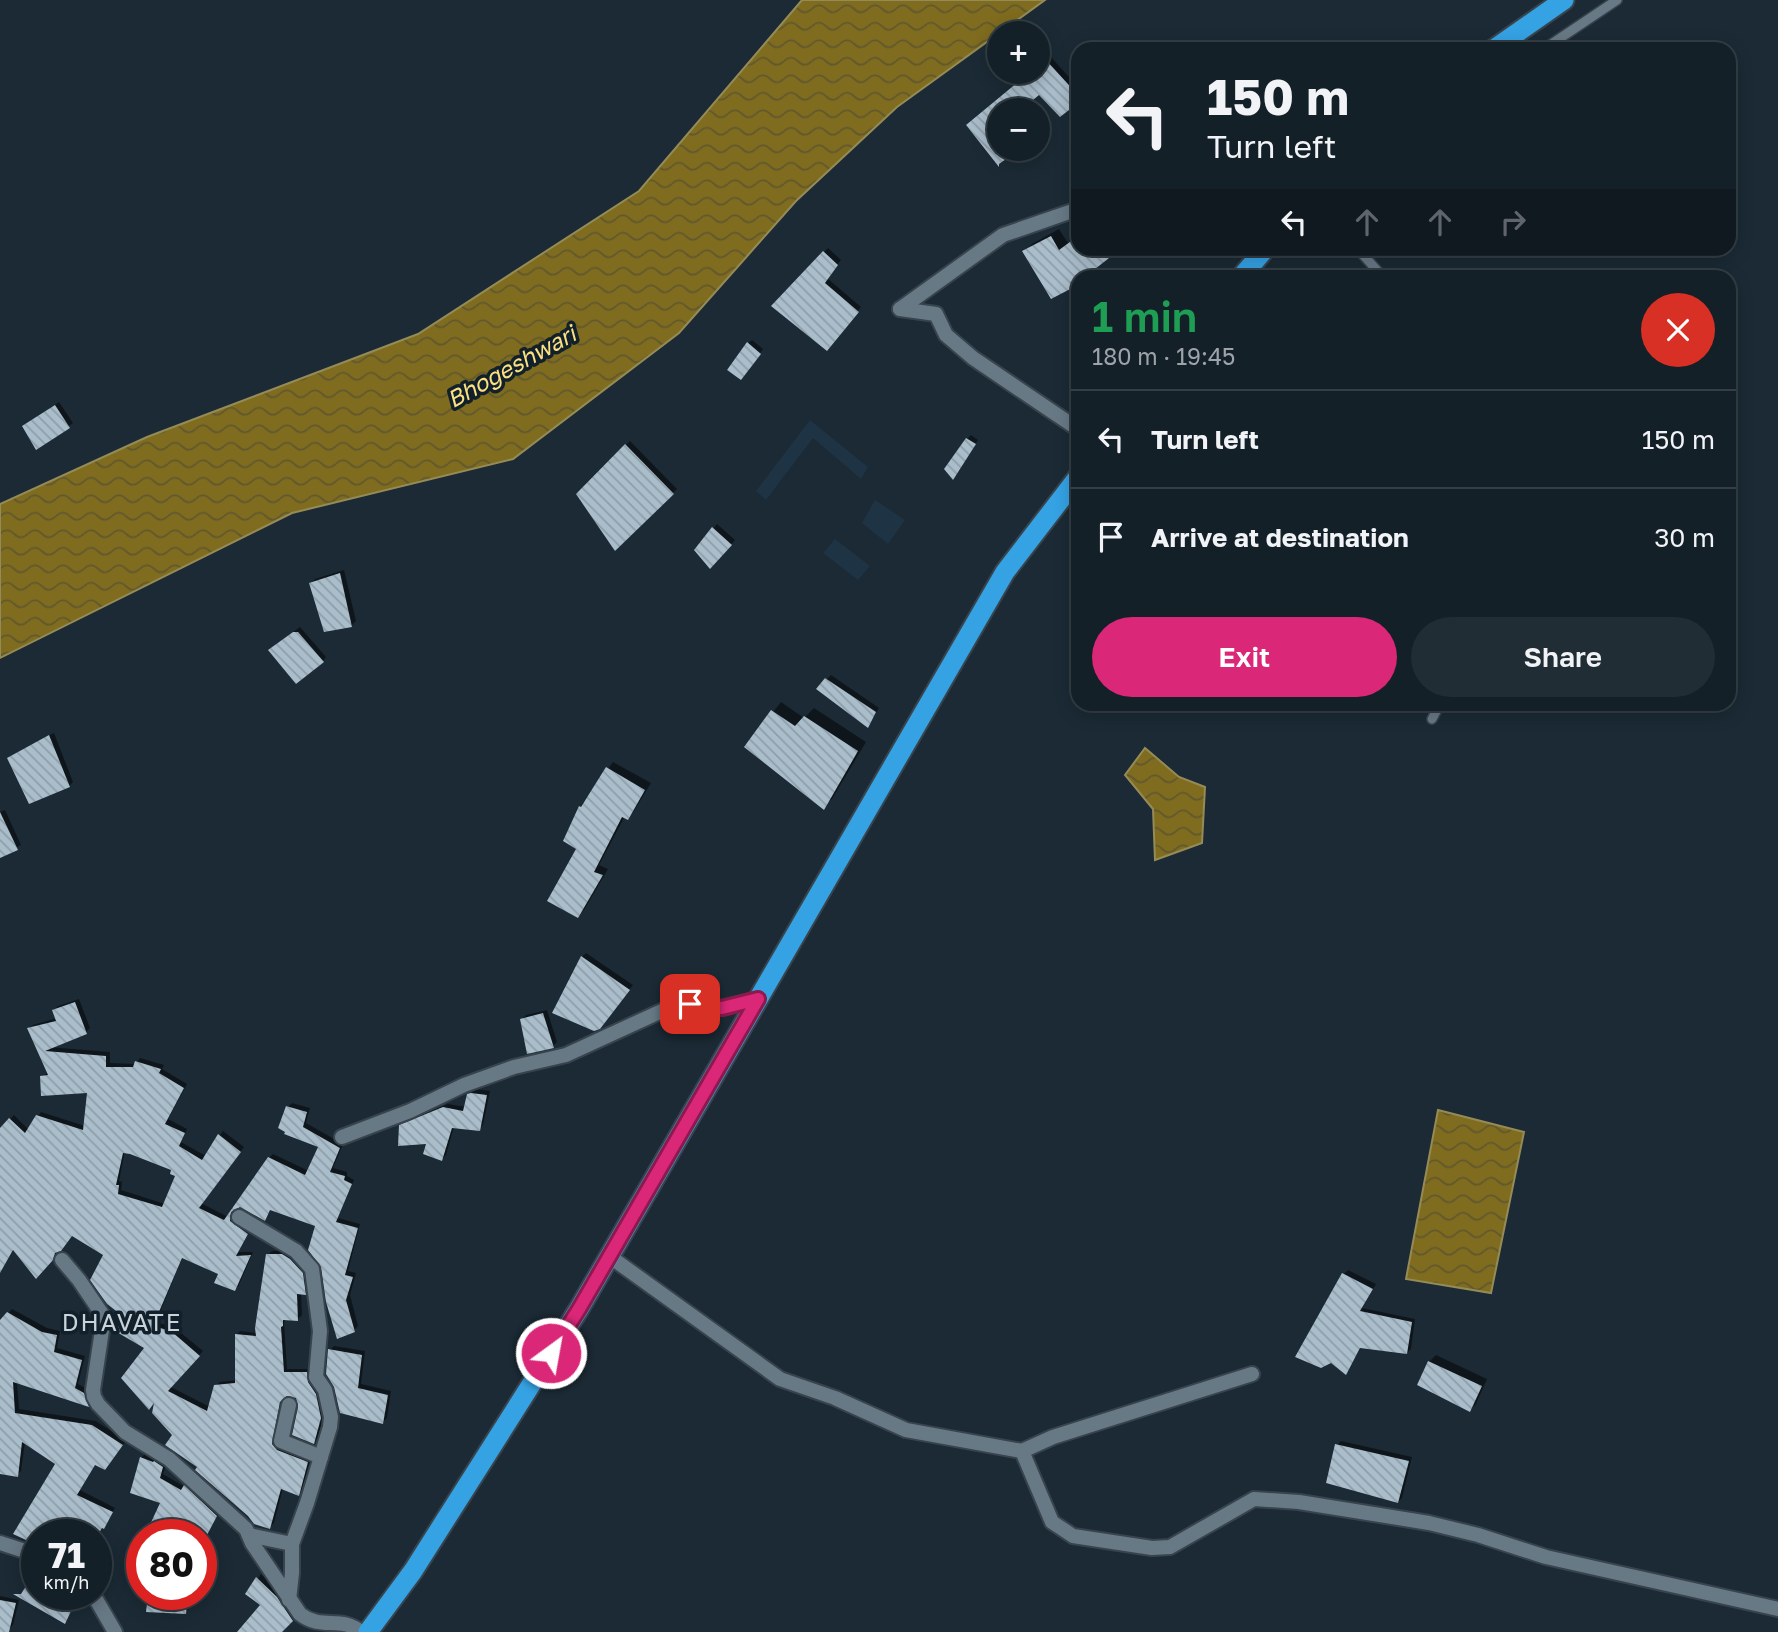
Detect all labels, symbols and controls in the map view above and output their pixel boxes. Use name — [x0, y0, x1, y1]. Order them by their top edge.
map controls — [987, 21, 1050, 161]
button: + — [987, 21, 1050, 84]
text: 150 m — [1207, 67, 1349, 126]
icon: left — [1092, 70, 1183, 161]
button: − — [987, 98, 1050, 161]
text: Turn left — [1207, 127, 1336, 165]
icon: left — [1275, 203, 1313, 241]
icon: ahead — [1348, 203, 1386, 241]
icon: ahead — [1421, 203, 1459, 241]
icon: right — [1494, 203, 1532, 241]
text: 1 min — [1092, 291, 1197, 341]
button: close — [1641, 293, 1715, 367]
water label: Bhogeshwari — [442, 318, 583, 413]
text: 180 m · 19:45 — [1092, 342, 1235, 370]
icon: left — [1092, 420, 1130, 458]
text: Turn left — [1151, 424, 1259, 455]
text: 150 m — [1642, 424, 1715, 455]
icon: arrive — [1092, 518, 1130, 556]
text: Arrive at destination — [1151, 522, 1409, 553]
text: 30 m — [1654, 522, 1715, 553]
button: Exit — [1092, 617, 1397, 697]
button: Share — [1411, 617, 1715, 697]
pin — [660, 974, 720, 1034]
icon: arrive — [671, 985, 709, 1023]
district label: DHAVATE — [62, 1307, 182, 1336]
position arrow — [514, 1316, 588, 1390]
speed limit sign: 80 — [126, 1519, 217, 1610]
text: 71 — [48, 1534, 85, 1576]
text: km/h — [44, 1571, 89, 1593]

